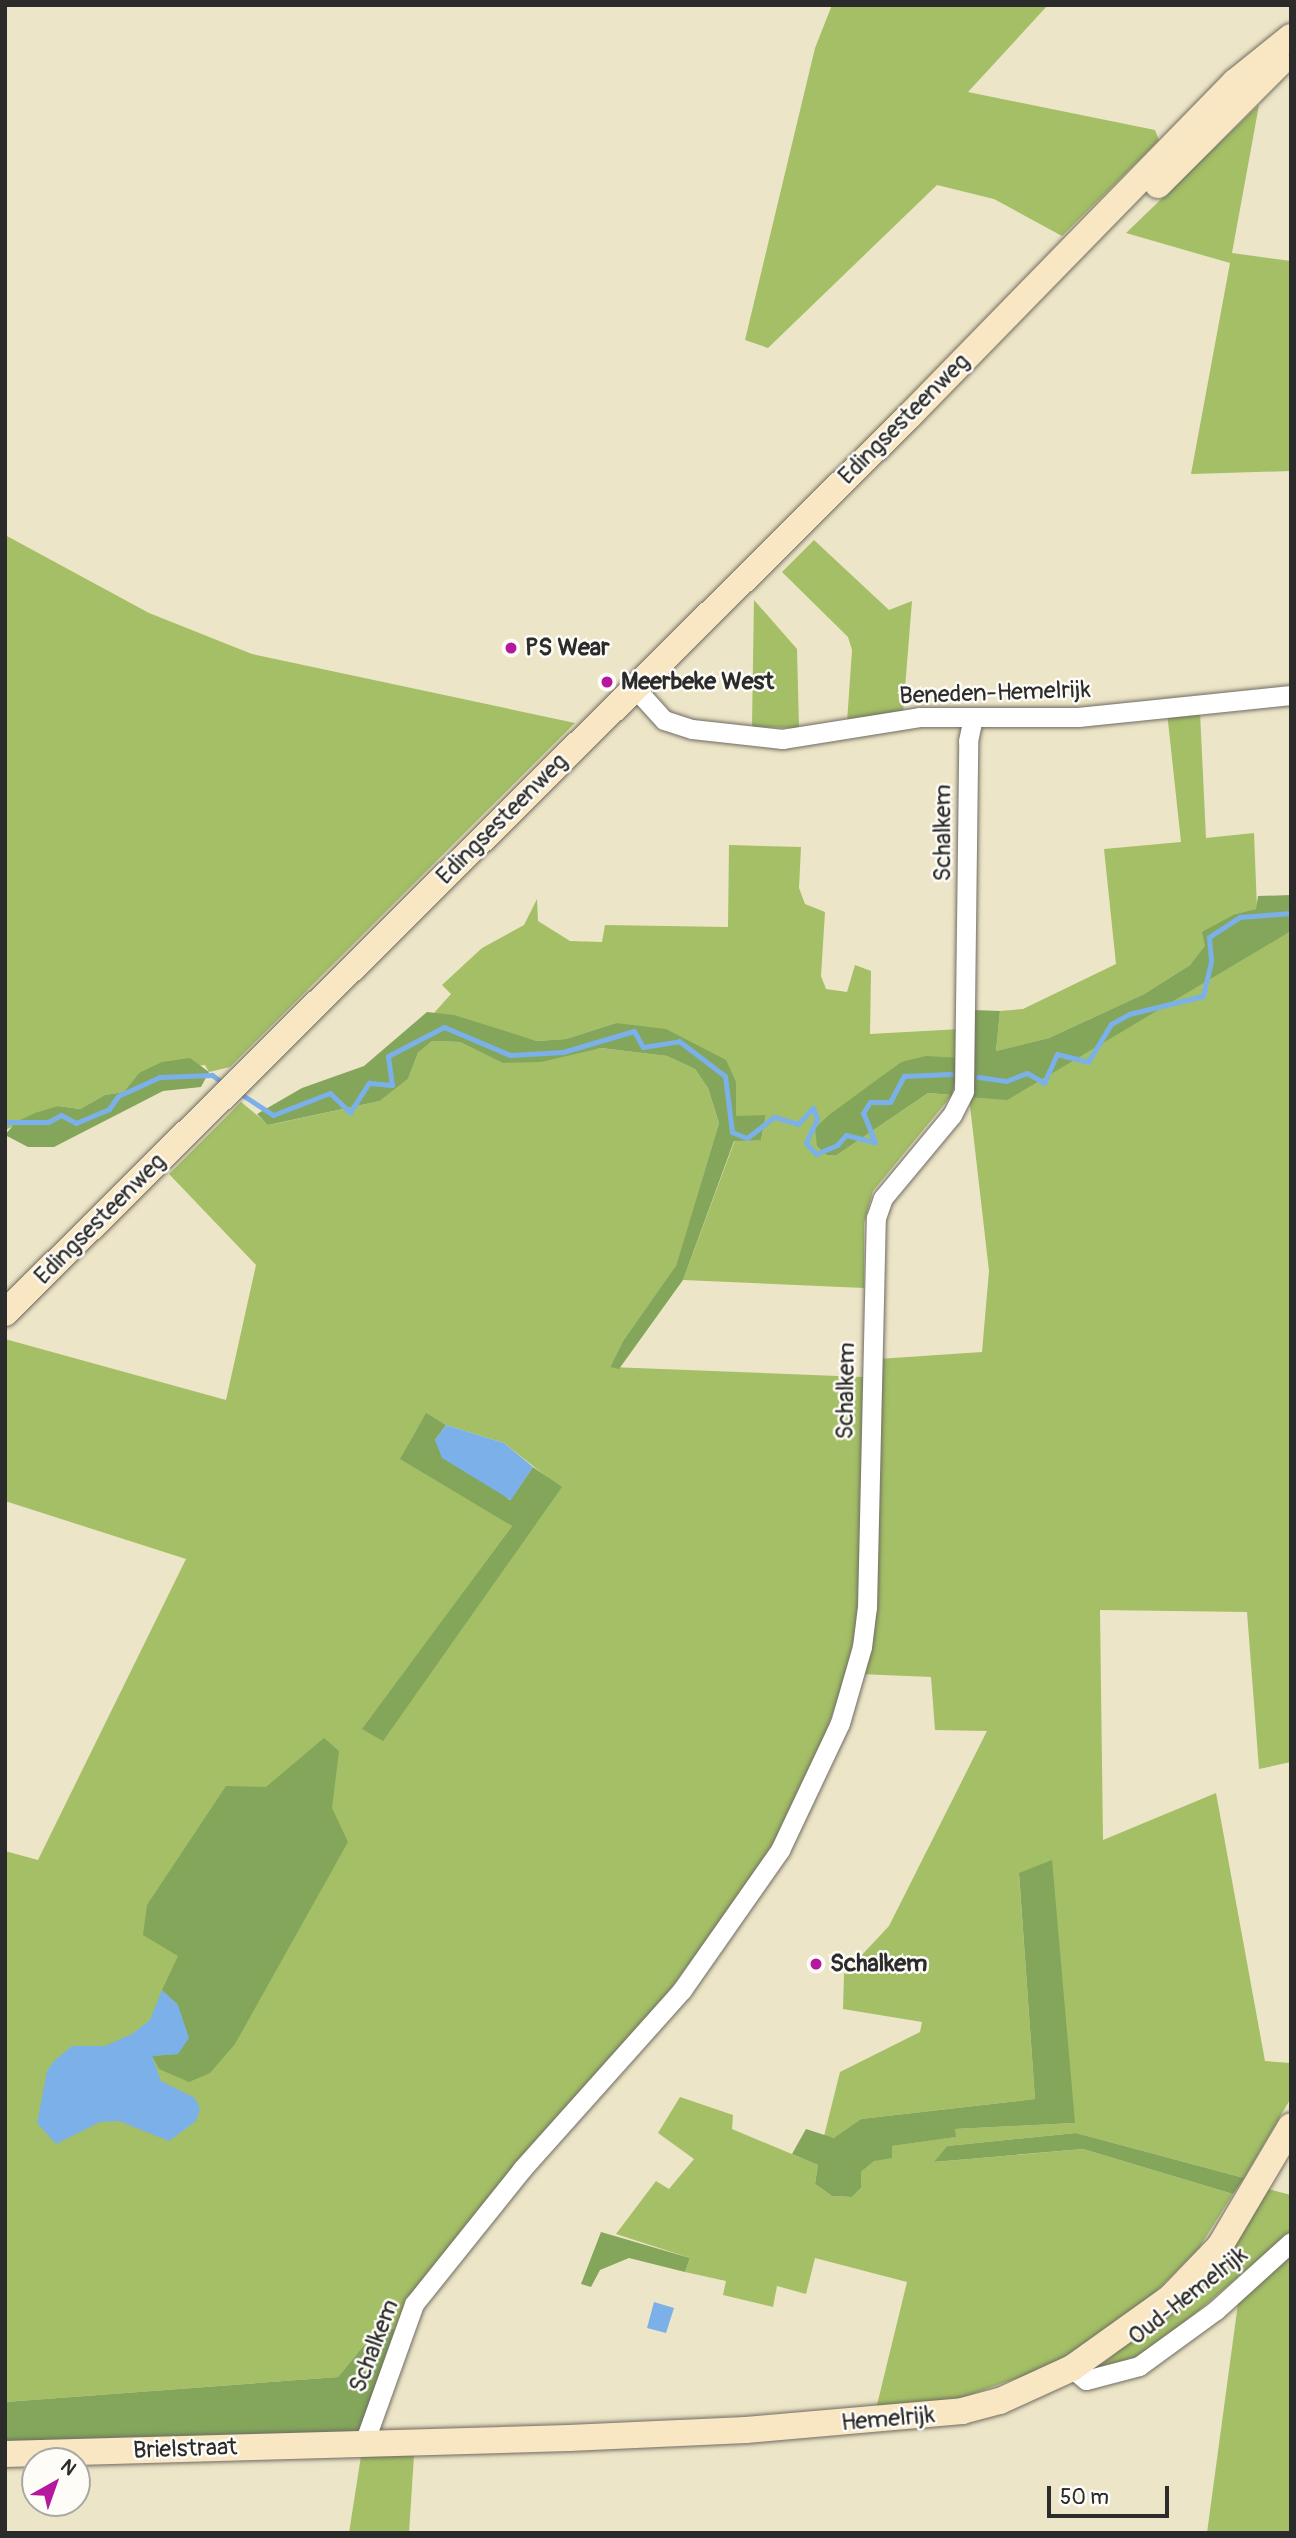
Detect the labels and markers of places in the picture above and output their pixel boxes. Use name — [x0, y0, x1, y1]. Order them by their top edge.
place label: PS Wear — [525, 634, 610, 662]
marker: PS Wear — [503, 640, 519, 656]
place label: Meerbeke West — [621, 668, 774, 696]
marker: Meerbeke West — [599, 674, 615, 690]
place label: Schalkem — [830, 1950, 927, 1978]
marker: Schalkem — [808, 1956, 824, 1972]

